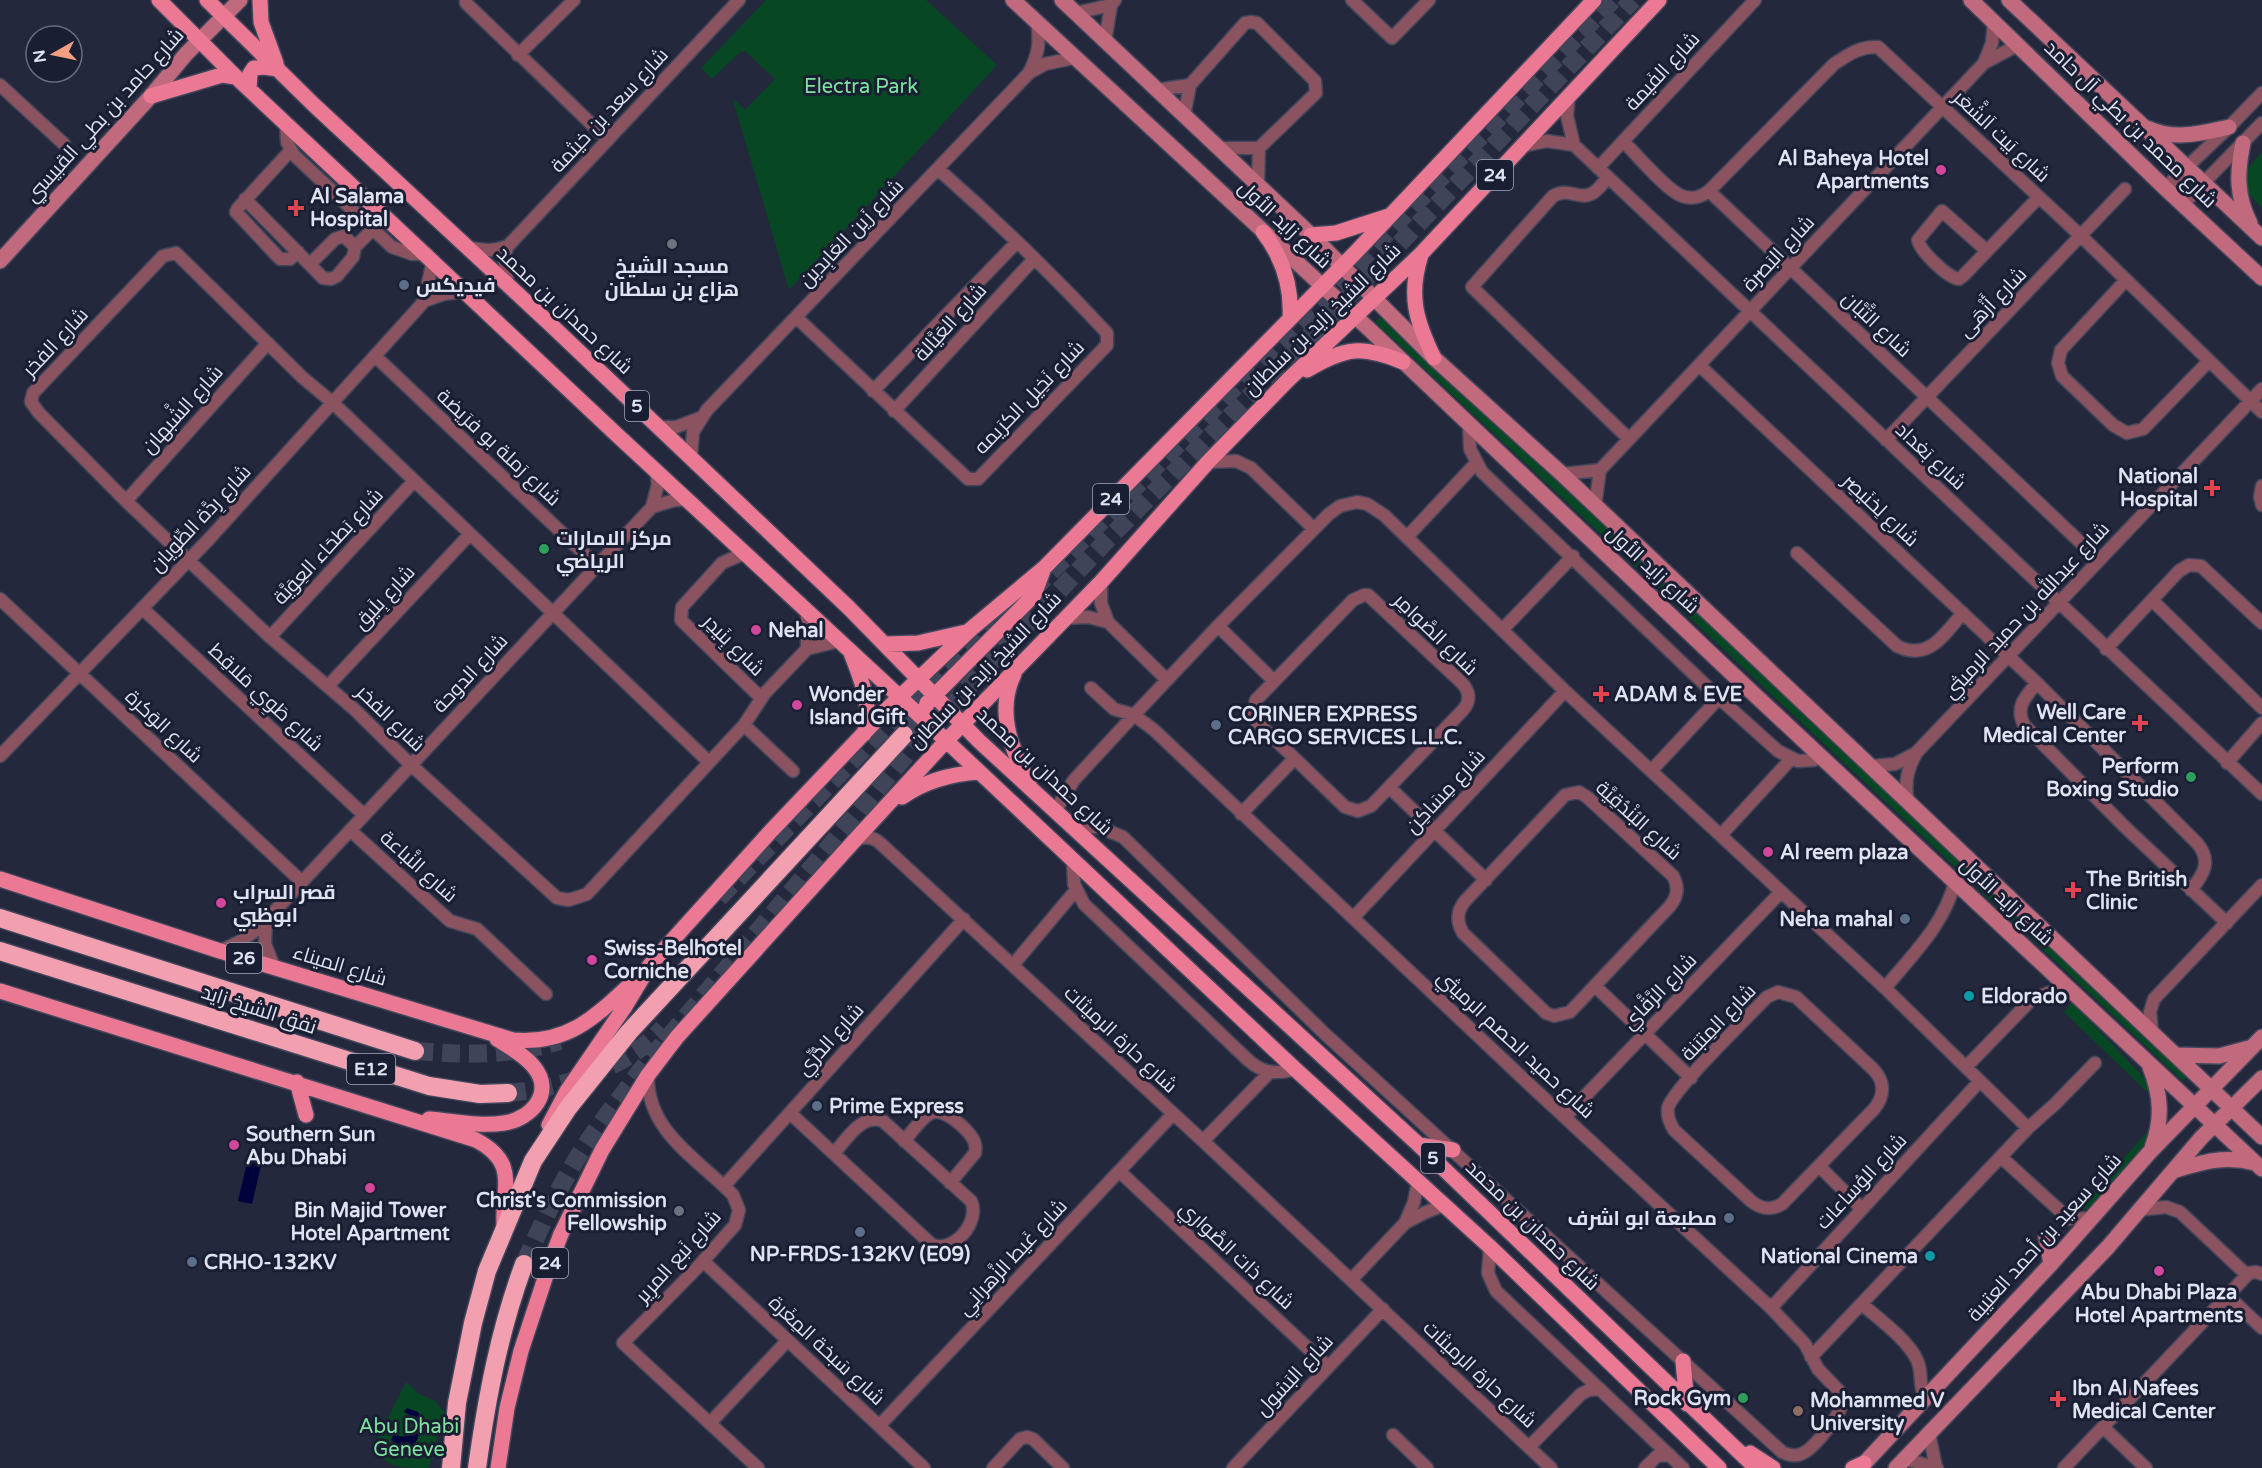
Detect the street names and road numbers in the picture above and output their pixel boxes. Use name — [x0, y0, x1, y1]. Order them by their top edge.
street label: شارع حامد بن بطي القبيسي — [20, 24, 191, 210]
street label: شارع الفَيمة — [1620, 27, 1706, 117]
street label: شارع محمد بن بطي آل حامد — [2037, 36, 2222, 216]
street label: شارع سعد بن خيثمة — [546, 43, 674, 179]
street label: شارع بَيت اَلشَّعَر — [1947, 82, 2058, 188]
road number: 24 — [1477, 160, 1513, 190]
street label: شارع زَين العَابِدين — [794, 175, 910, 293]
street label: شارع زايد الأول — [1232, 176, 1336, 275]
street label: شارع البَصرة — [1738, 211, 1821, 297]
street label: شارع الشيخ زايد بن سلطان — [1239, 239, 1407, 402]
street label: شارع حمدان بن محمد — [491, 242, 637, 381]
street label: شارع أَزْهَى — [1951, 260, 2033, 343]
street label: شارع العَيَّالة — [910, 279, 993, 367]
street label: شارع التَّبَّان — [1836, 285, 1917, 364]
street label: شارع الفخر — [17, 303, 94, 384]
street label: شارع نَخِيل الكرَيمه — [970, 336, 1091, 460]
street label: شارع الشَّبهان — [134, 358, 229, 459]
street label: شارع رَملة بو فرَيضة — [431, 384, 565, 512]
road number: 5 — [625, 391, 649, 421]
street label: شارع بَغداد — [1889, 418, 1971, 496]
street label: شارع رِدَّة الطِّويان — [145, 460, 257, 578]
street label: شارع لِخنَيصِر — [1836, 469, 1923, 553]
street label: شارع بَطحَاء العِوَيَّة — [269, 484, 390, 611]
road number: 24 — [1093, 484, 1129, 514]
street label: شارع عبدالله بن حميد الرميثي — [1937, 516, 2117, 706]
street label: شارع زايد الأول — [1600, 521, 1704, 620]
street label: شارع بِلَيق — [349, 561, 421, 636]
street label: شارع الشيخ زايد بن سلطان — [905, 587, 1068, 755]
street label: شارع الصَّوامِر — [1387, 588, 1482, 681]
street label: شارع بِنَيدِر — [696, 609, 769, 682]
street label: شارع الدوحة — [428, 629, 514, 719]
street label: شارع طَوِي مَلاقِط — [201, 639, 328, 759]
street label: شارع الفخر — [350, 680, 429, 758]
street label: شارع الوَكرة — [119, 685, 207, 769]
street label: شارع حمدان بن محمد — [971, 703, 1117, 842]
street label: شارع مِسَاكِن — [1401, 745, 1492, 839]
street label: شارع البُنْدُقِيَّة — [1590, 775, 1687, 866]
street label: شارع النَّباعة — [374, 825, 463, 908]
street label: شارع زايد الأول — [1954, 853, 2058, 952]
street label: شارع الميناء — [290, 940, 390, 993]
road number: 26 — [226, 943, 262, 973]
street label: شارع الرَّقَّاي — [1616, 947, 1704, 1037]
street label: شارع حميد الحصم الرميثي — [1430, 966, 1599, 1126]
street label: شارع المِتبَنة — [1676, 979, 1762, 1067]
street label: نفق الشيخ زايد — [198, 980, 319, 1041]
street label: شارع حارة الرميثات — [1058, 981, 1182, 1099]
street label: شارع الدُّرِّي — [792, 999, 872, 1083]
road number: E12 — [347, 1054, 395, 1084]
street label: شارع الوُساعات — [1811, 1129, 1913, 1235]
road number: 5 — [1421, 1143, 1445, 1173]
street label: شارع سعيد بن أحمد العتيبة — [1962, 1148, 2127, 1327]
street label: شارع حمدان بن محمد — [1460, 1156, 1604, 1296]
street label: شارع غَيط الزَّهرانِي — [952, 1194, 1075, 1323]
street label: شارع ذات الصَّواري — [1172, 1196, 1299, 1317]
street label: شارع نَبع المرِير — [630, 1205, 727, 1309]
road number: 24 — [532, 1248, 568, 1278]
street label: شارع سَبخة المِغَرة — [763, 1291, 889, 1411]
street label: شارع حارة الرميثات — [1417, 1316, 1541, 1434]
street label: شارع البَسُول — [1251, 1330, 1339, 1422]

